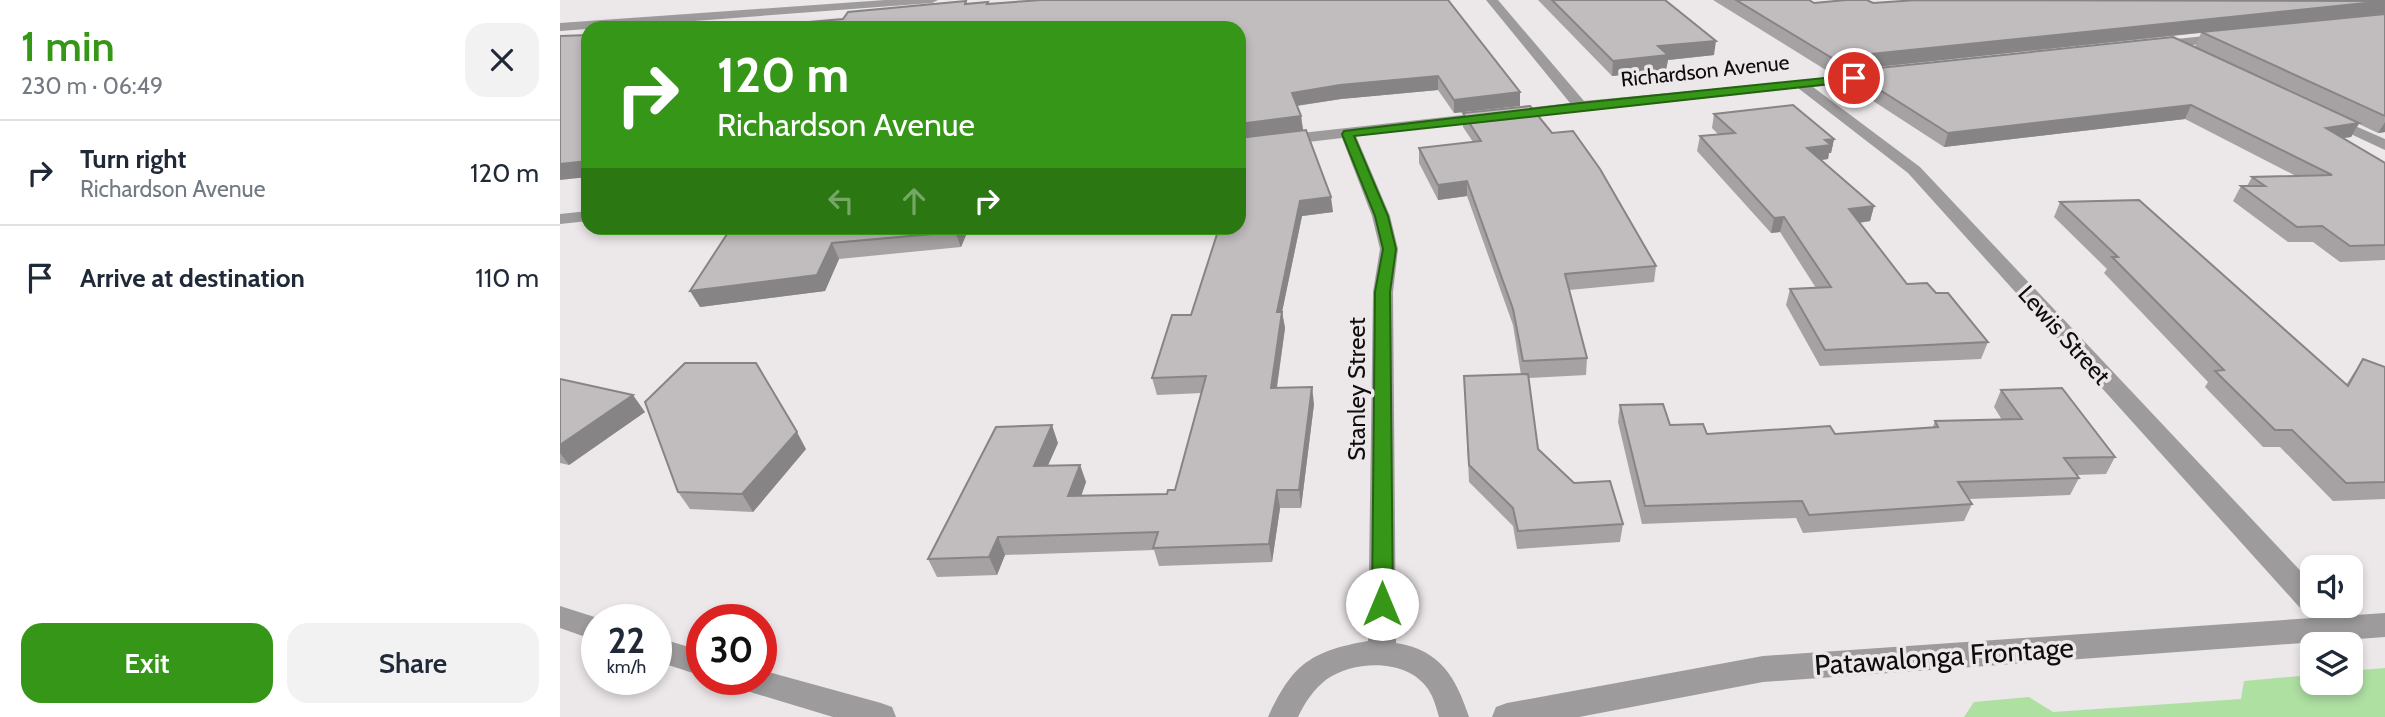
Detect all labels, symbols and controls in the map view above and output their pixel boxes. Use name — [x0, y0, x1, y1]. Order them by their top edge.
text: 1 min — [21, 20, 115, 72]
button: close — [465, 23, 539, 97]
text: 120 m — [717, 45, 849, 104]
pin — [1824, 48, 1884, 108]
icon: right — [602, 49, 693, 140]
street label: Richardson Avenue — [1619, 49, 1791, 92]
icon: arrive — [1835, 59, 1873, 97]
text: 230 m · 06:49 — [21, 72, 163, 100]
text: Richardson Avenue — [717, 105, 975, 144]
text: Turn right — [80, 143, 186, 175]
icon: right — [21, 154, 59, 192]
text: 120 m — [470, 157, 539, 189]
text: Richardson Avenue — [80, 175, 265, 203]
icon: left — [822, 182, 860, 220]
icon: ahead — [895, 182, 933, 220]
icon: right — [968, 182, 1006, 220]
icon: arrive — [21, 259, 59, 297]
text: Arrive at destination — [80, 262, 305, 294]
text: 110 m — [475, 262, 539, 294]
street label: Lewis Street — [2012, 279, 2116, 390]
street label: Stanley Street — [1342, 317, 1371, 461]
map controls — [2300, 555, 2363, 695]
button: sound — [2300, 555, 2363, 618]
position arrow — [1345, 567, 1419, 641]
speed limit sign: 30 — [686, 604, 777, 695]
text: 22 — [608, 619, 645, 662]
button: Exit — [21, 623, 273, 703]
button: Share — [287, 623, 539, 703]
street label: Patawalonga Frontage — [1813, 630, 2075, 682]
button: layers — [2300, 632, 2363, 695]
text: km/h — [607, 656, 646, 678]

